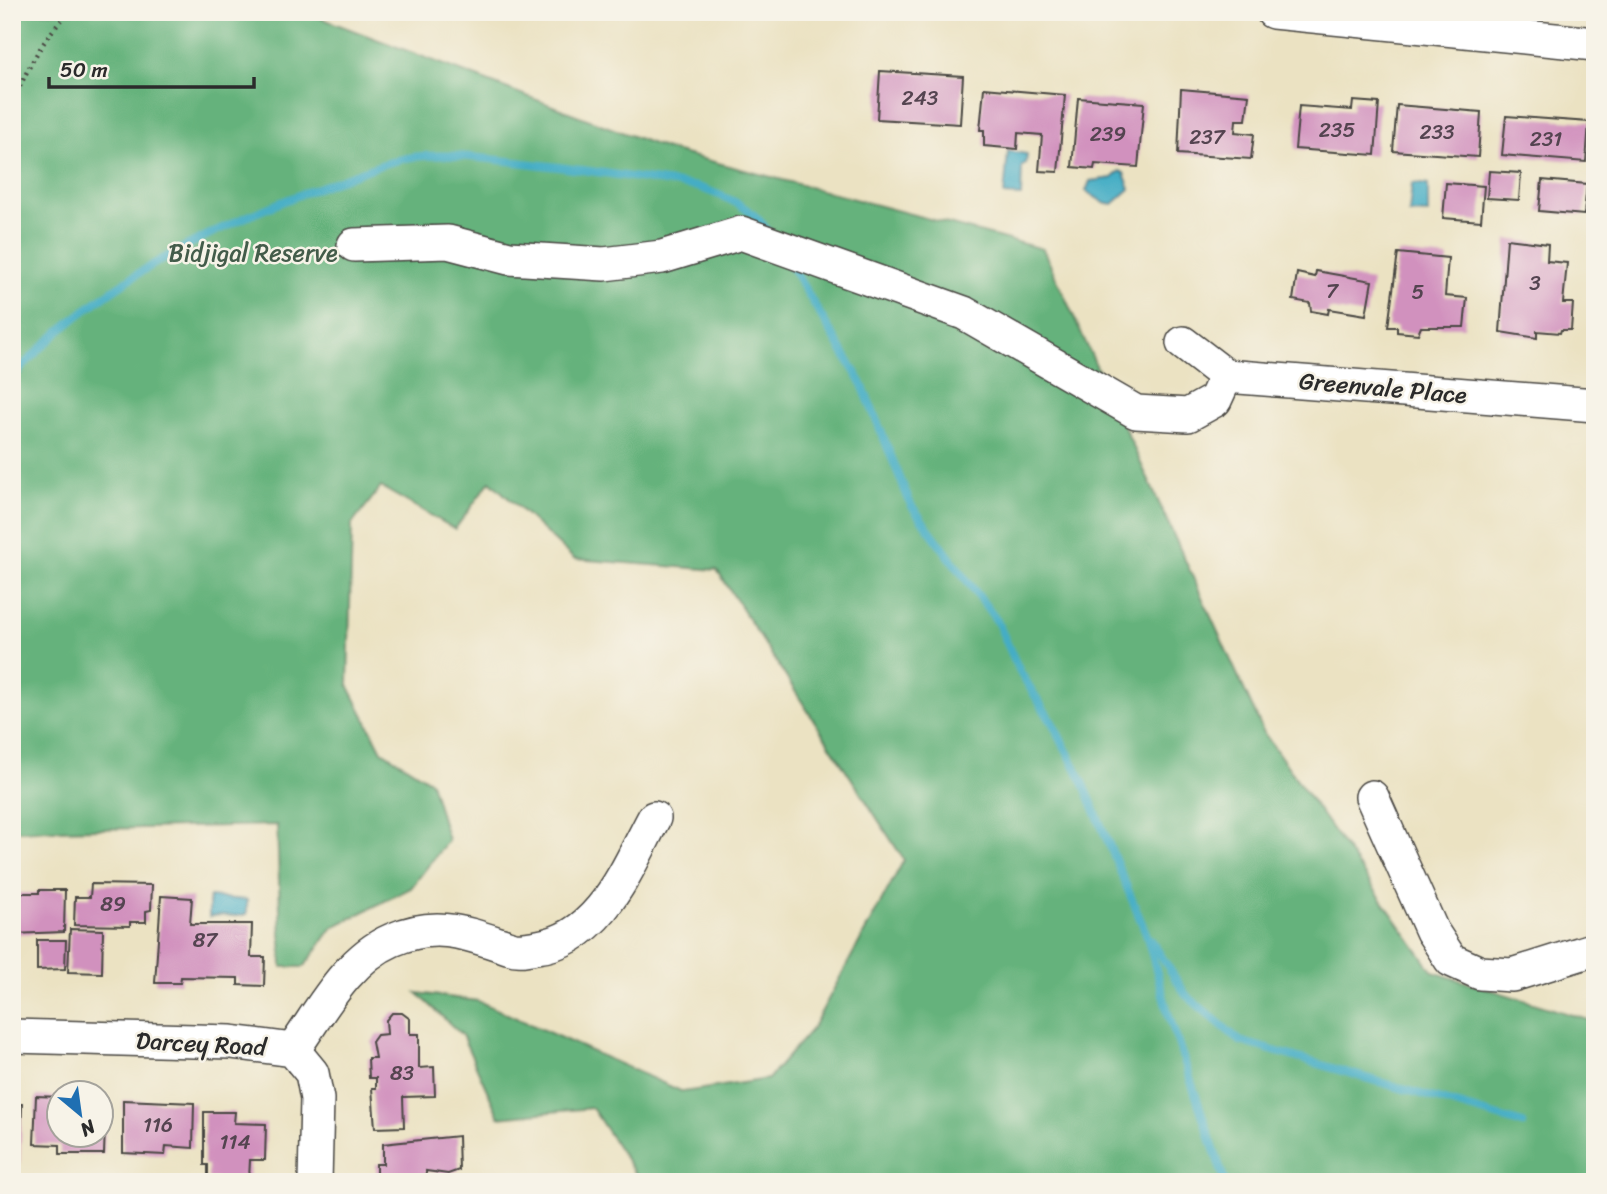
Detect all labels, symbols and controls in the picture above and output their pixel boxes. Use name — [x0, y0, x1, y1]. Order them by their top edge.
scale bar — [49, 46, 254, 90]
text: 50 m — [60, 51, 108, 89]
house number: 243 — [902, 79, 939, 117]
house number: 235 — [1319, 111, 1355, 149]
house number: 233 — [1419, 113, 1455, 151]
house number: 239 — [1090, 115, 1126, 153]
house number: 237 — [1189, 118, 1227, 156]
house number: 231 — [1530, 120, 1562, 158]
park label: Bidjigal Reserve — [169, 232, 338, 274]
house number: 3 — [1529, 264, 1541, 302]
house number: 7 — [1326, 272, 1340, 310]
house number: 5 — [1412, 273, 1425, 311]
street label: Greenvale Place — [1297, 360, 1469, 416]
house number: 89 — [100, 885, 126, 923]
house number: 87 — [193, 921, 219, 959]
street label: Darcey Road — [135, 1020, 269, 1069]
house number: 83 — [390, 1054, 415, 1092]
north arrow — [46, 1078, 116, 1148]
house number: 116 — [143, 1106, 173, 1144]
text: N — [74, 1110, 103, 1146]
house number: 114 — [219, 1123, 251, 1161]

